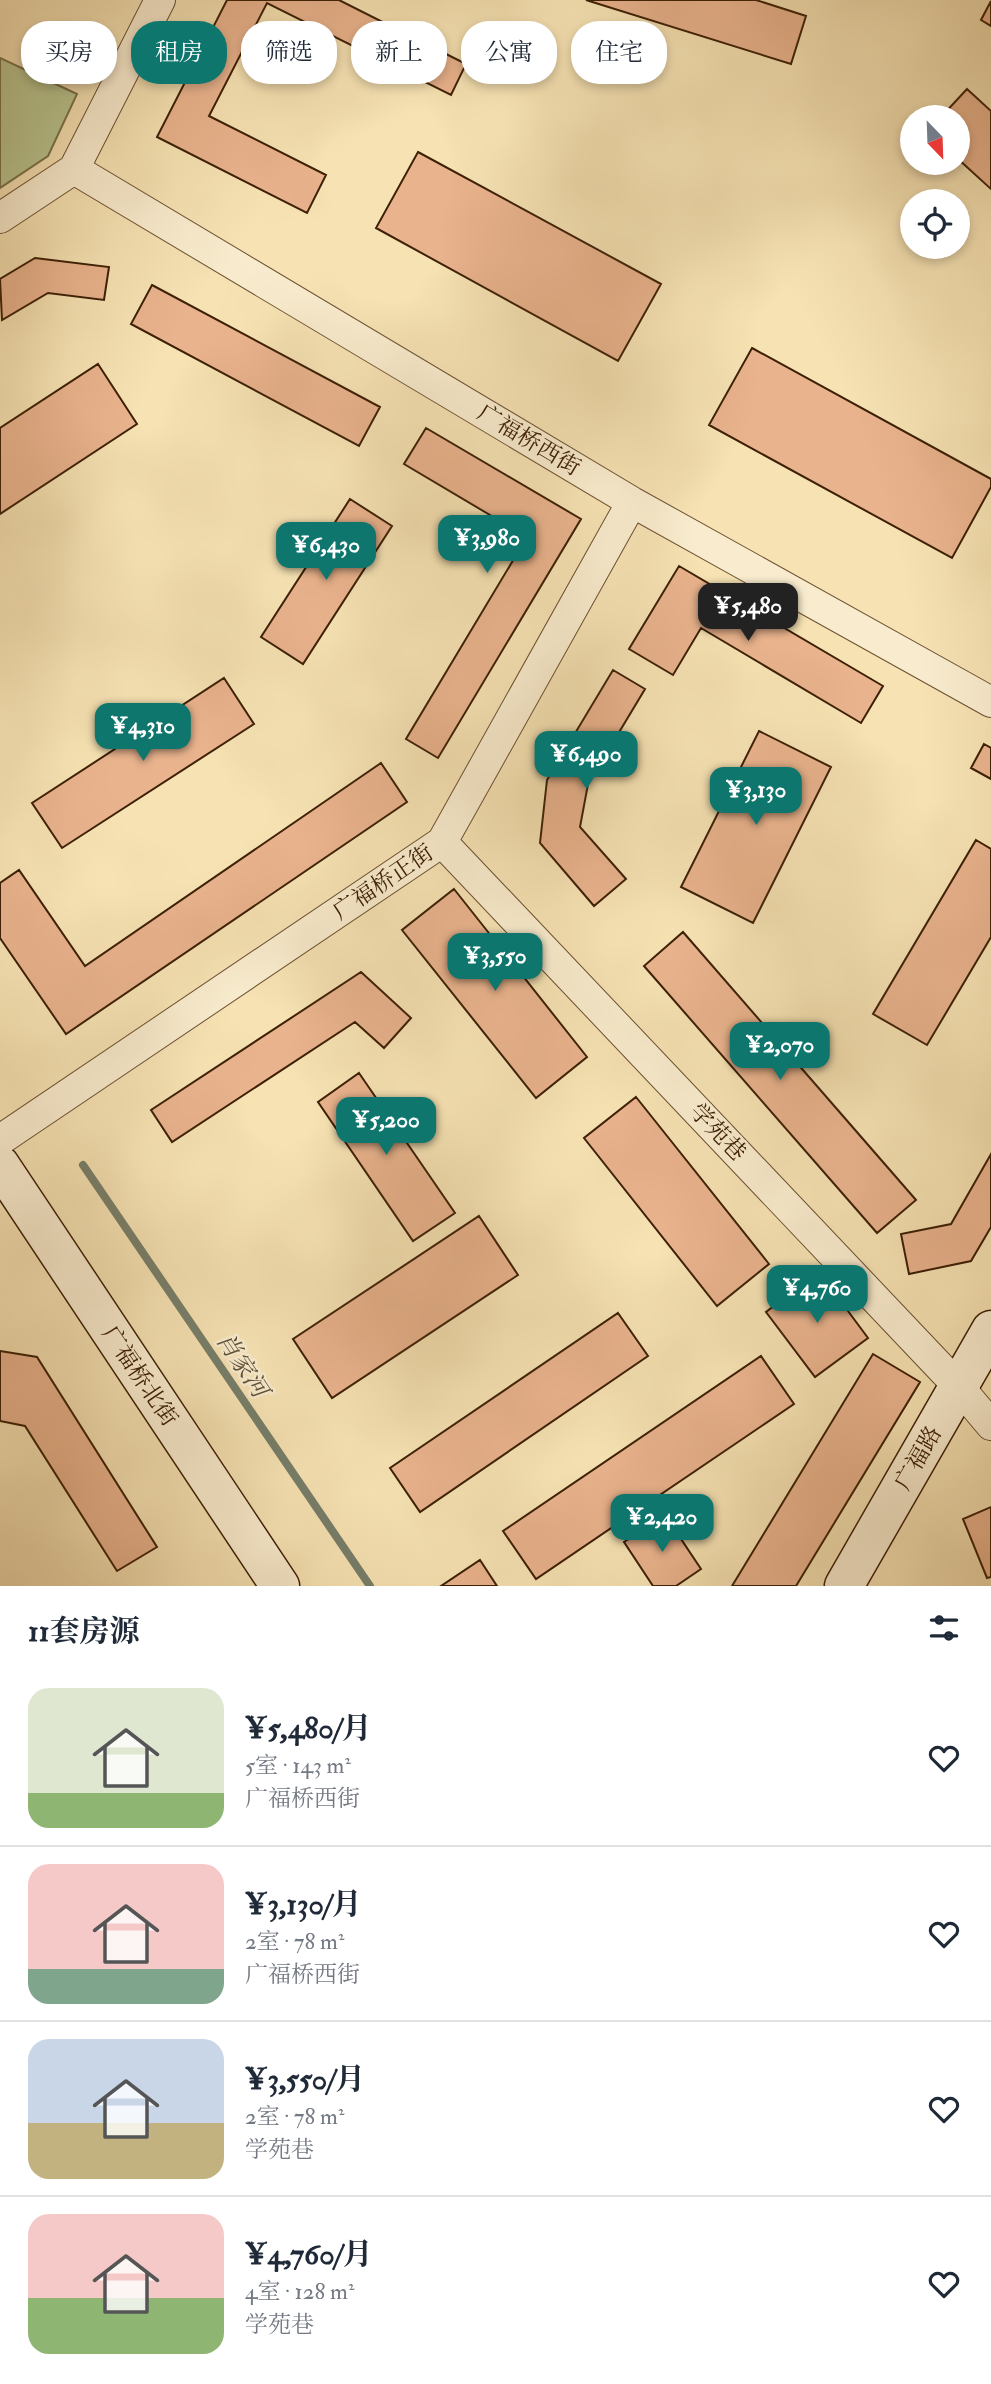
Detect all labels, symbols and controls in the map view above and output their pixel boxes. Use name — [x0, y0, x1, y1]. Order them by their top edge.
chip: 买房 — [21, 21, 117, 84]
chip: 租房 — [131, 21, 227, 84]
chip: 筛选 — [241, 21, 337, 84]
chip: 新上 — [351, 21, 447, 84]
chip: 公寓 — [461, 21, 557, 84]
chip: 住宅 — [571, 21, 667, 84]
north arrow — [900, 105, 970, 175]
map controls — [900, 105, 970, 259]
button: locate — [900, 189, 970, 259]
street label: 广福桥西街 — [472, 398, 586, 482]
pin: ¥3,980 — [430, 516, 544, 575]
pin: ¥6,430 — [269, 522, 383, 582]
text: ¥3,980 — [454, 523, 520, 552]
text: ¥6,430 — [292, 530, 360, 559]
pin: ¥5,480 — [691, 584, 805, 643]
text: ¥5,480 — [714, 591, 782, 620]
pin: ¥4,310 — [86, 704, 200, 763]
text: ¥4,310 — [111, 711, 175, 740]
pin: ¥6,490 — [529, 732, 643, 791]
text: ¥6,490 — [551, 739, 621, 768]
pin: ¥3,130 — [699, 768, 813, 827]
text: ¥3,130 — [726, 775, 786, 804]
street label: 广福桥正街 — [327, 838, 439, 926]
pin: ¥3,550 — [438, 934, 552, 993]
text: ¥3,550 — [463, 941, 527, 970]
pin: ¥2,070 — [723, 1023, 837, 1082]
text: ¥2,070 — [746, 1030, 814, 1059]
street label: 学苑巷 — [684, 1097, 752, 1167]
pin: ¥5,200 — [329, 1098, 443, 1157]
text: ¥5,200 — [352, 1105, 420, 1134]
pin: ¥4,760 — [760, 1266, 874, 1325]
text: ¥4,760 — [783, 1273, 851, 1302]
street label: 广福桥北街 — [96, 1320, 184, 1432]
water label: 肖家河 — [209, 1326, 277, 1407]
street label: 广福路 — [888, 1421, 948, 1495]
pin: ¥2,420 — [605, 1494, 719, 1554]
text: ¥2,420 — [627, 1502, 697, 1531]
icon: filters — [925, 1609, 963, 1647]
text: 11套房源 — [28, 1613, 139, 1650]
text: ¥5,480/月 — [245, 1710, 372, 1747]
icon: home — [84, 1716, 168, 1800]
icon: heart — [925, 1739, 963, 1777]
text: 5室 · 143 m² — [245, 1751, 351, 1780]
text: 广福桥西街 — [245, 1784, 360, 1813]
text: ¥3,130/月 — [245, 1886, 362, 1923]
icon: home — [84, 1892, 168, 1976]
icon: heart — [925, 1915, 963, 1953]
text: 2室 · 78 m² — [245, 1927, 344, 1956]
text: 广福桥西街 — [245, 1960, 360, 1989]
text: ¥3,550/月 — [245, 2061, 365, 2098]
icon: home — [84, 2067, 168, 2151]
icon: heart — [925, 2090, 963, 2128]
text: 2室 · 78 m² — [245, 2102, 344, 2131]
text: 学苑巷 — [245, 2135, 314, 2164]
text: ¥4,760/月 — [245, 2236, 372, 2273]
icon: home — [84, 2242, 168, 2326]
icon: heart — [925, 2265, 963, 2303]
text: 4室 · 128 m² — [245, 2277, 354, 2306]
text: 学苑巷 — [245, 2310, 314, 2339]

